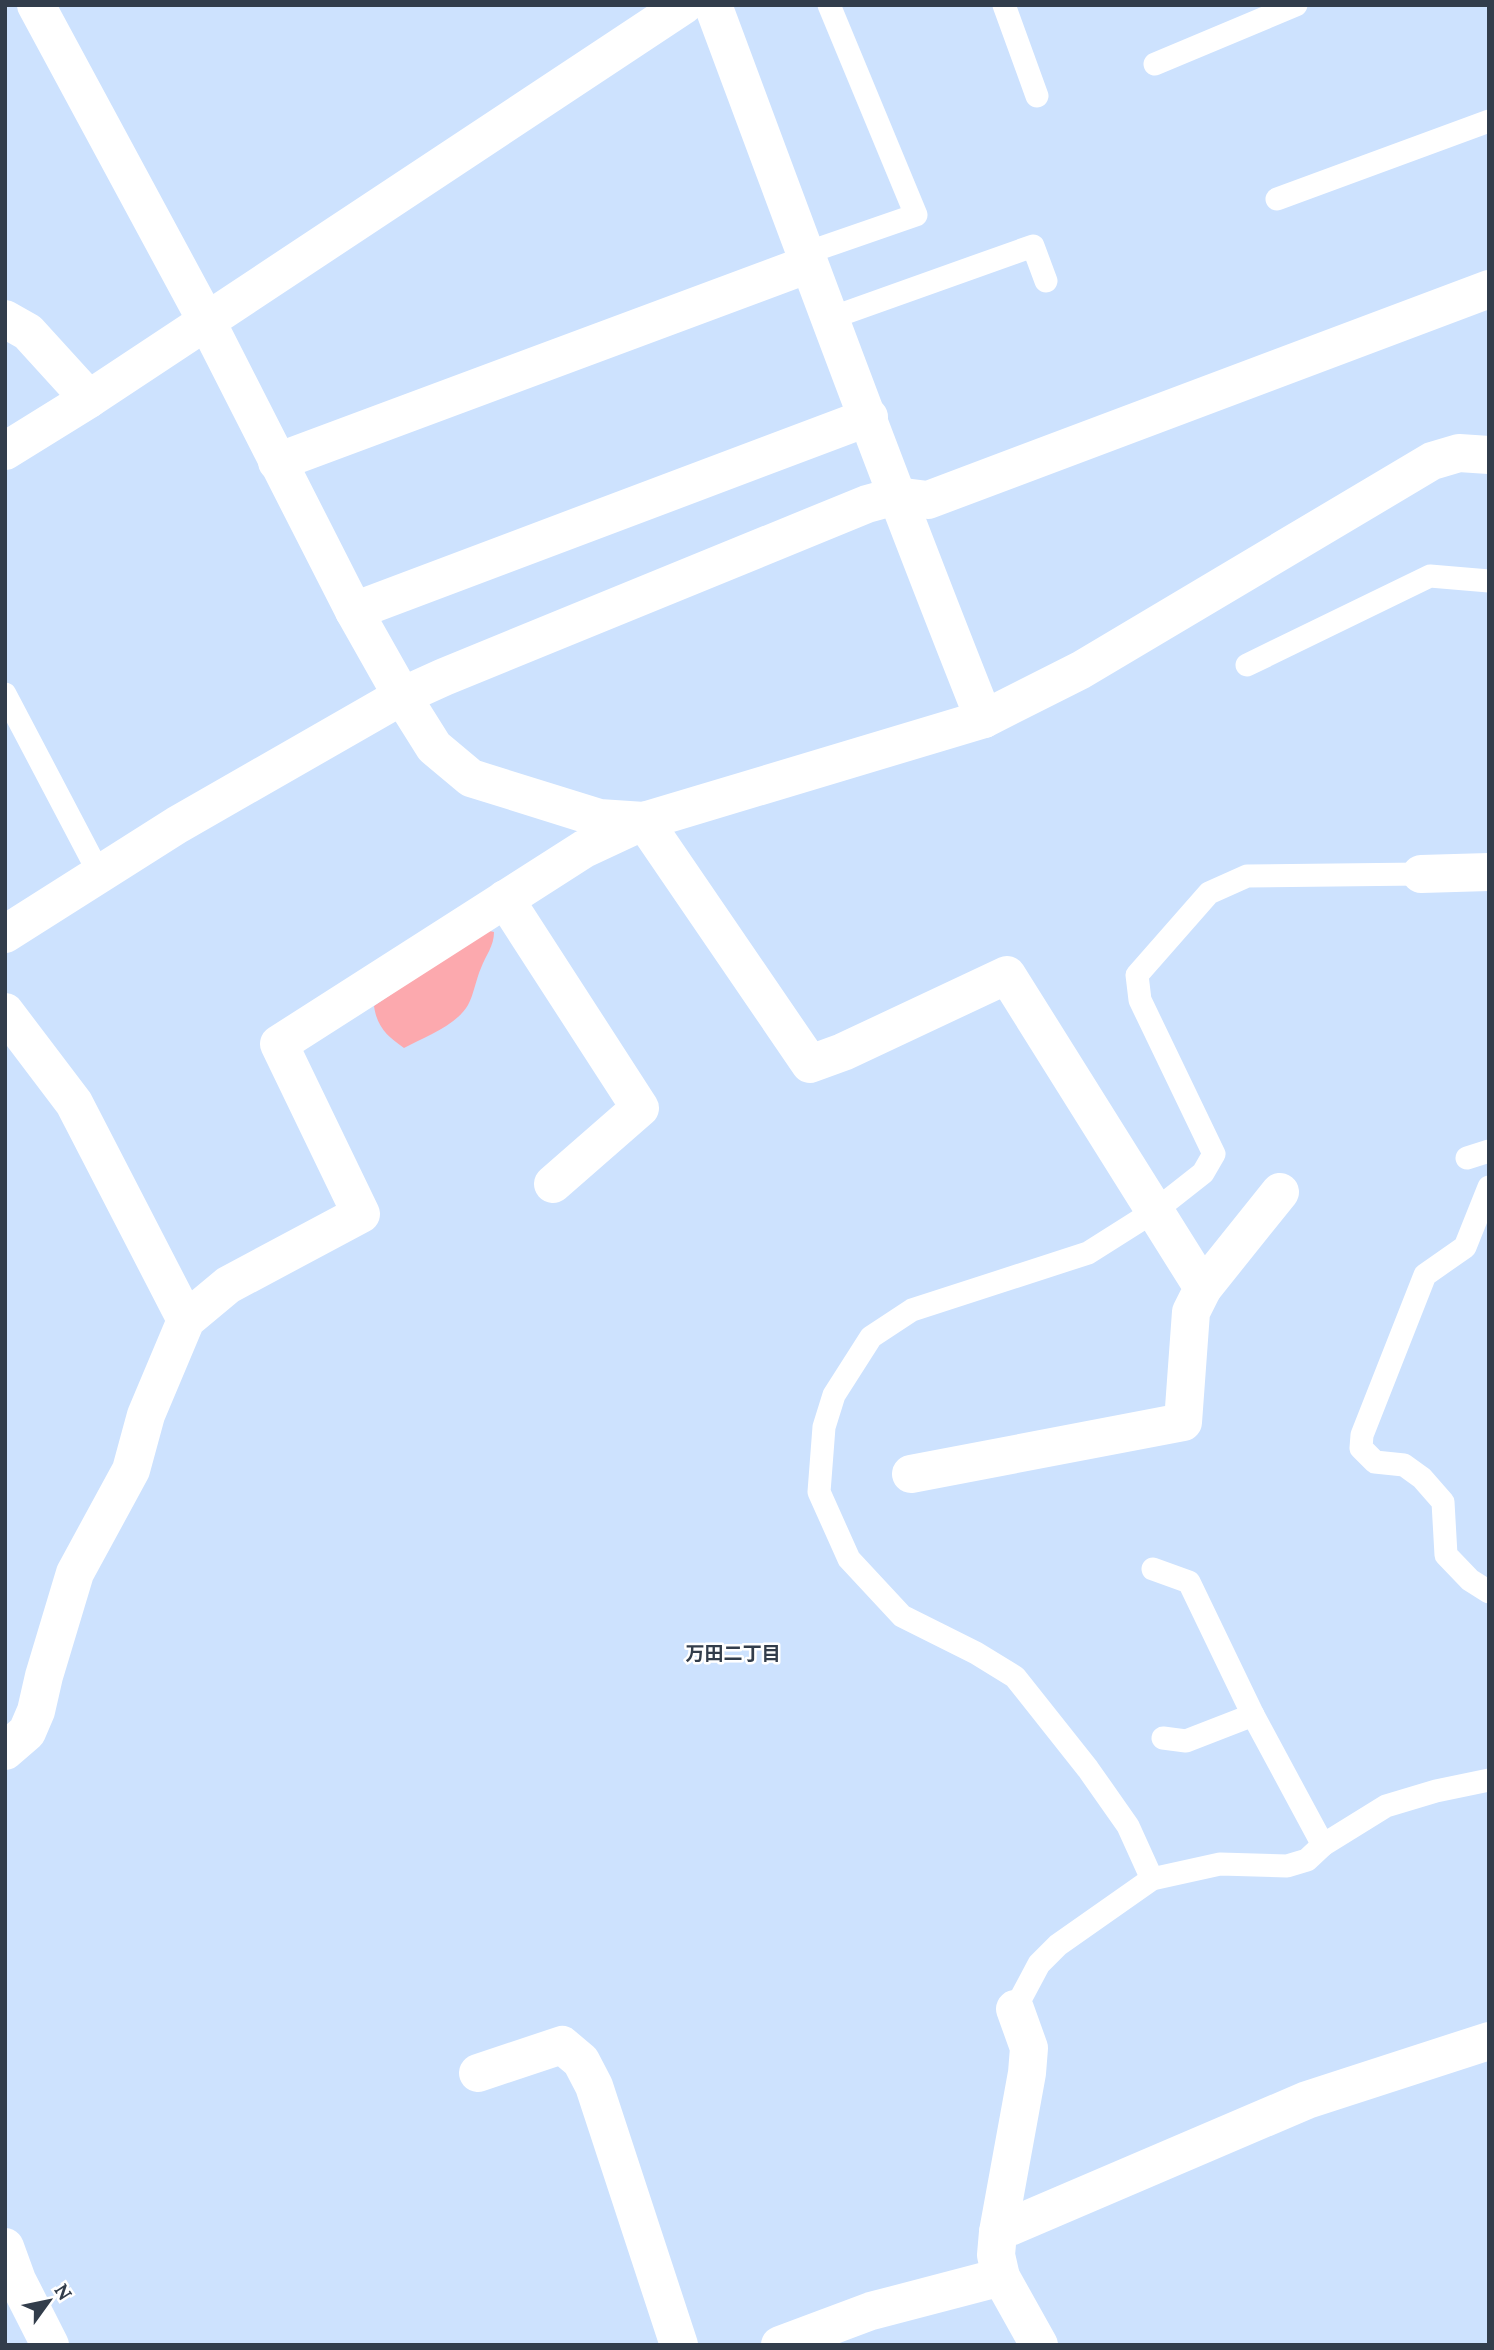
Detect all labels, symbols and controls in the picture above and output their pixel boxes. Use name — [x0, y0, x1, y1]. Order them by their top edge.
district label: 万田二丁目 — [685, 1641, 781, 1665]
north arrow — [14, 2266, 84, 2336]
text: N — [49, 2279, 77, 2305]

